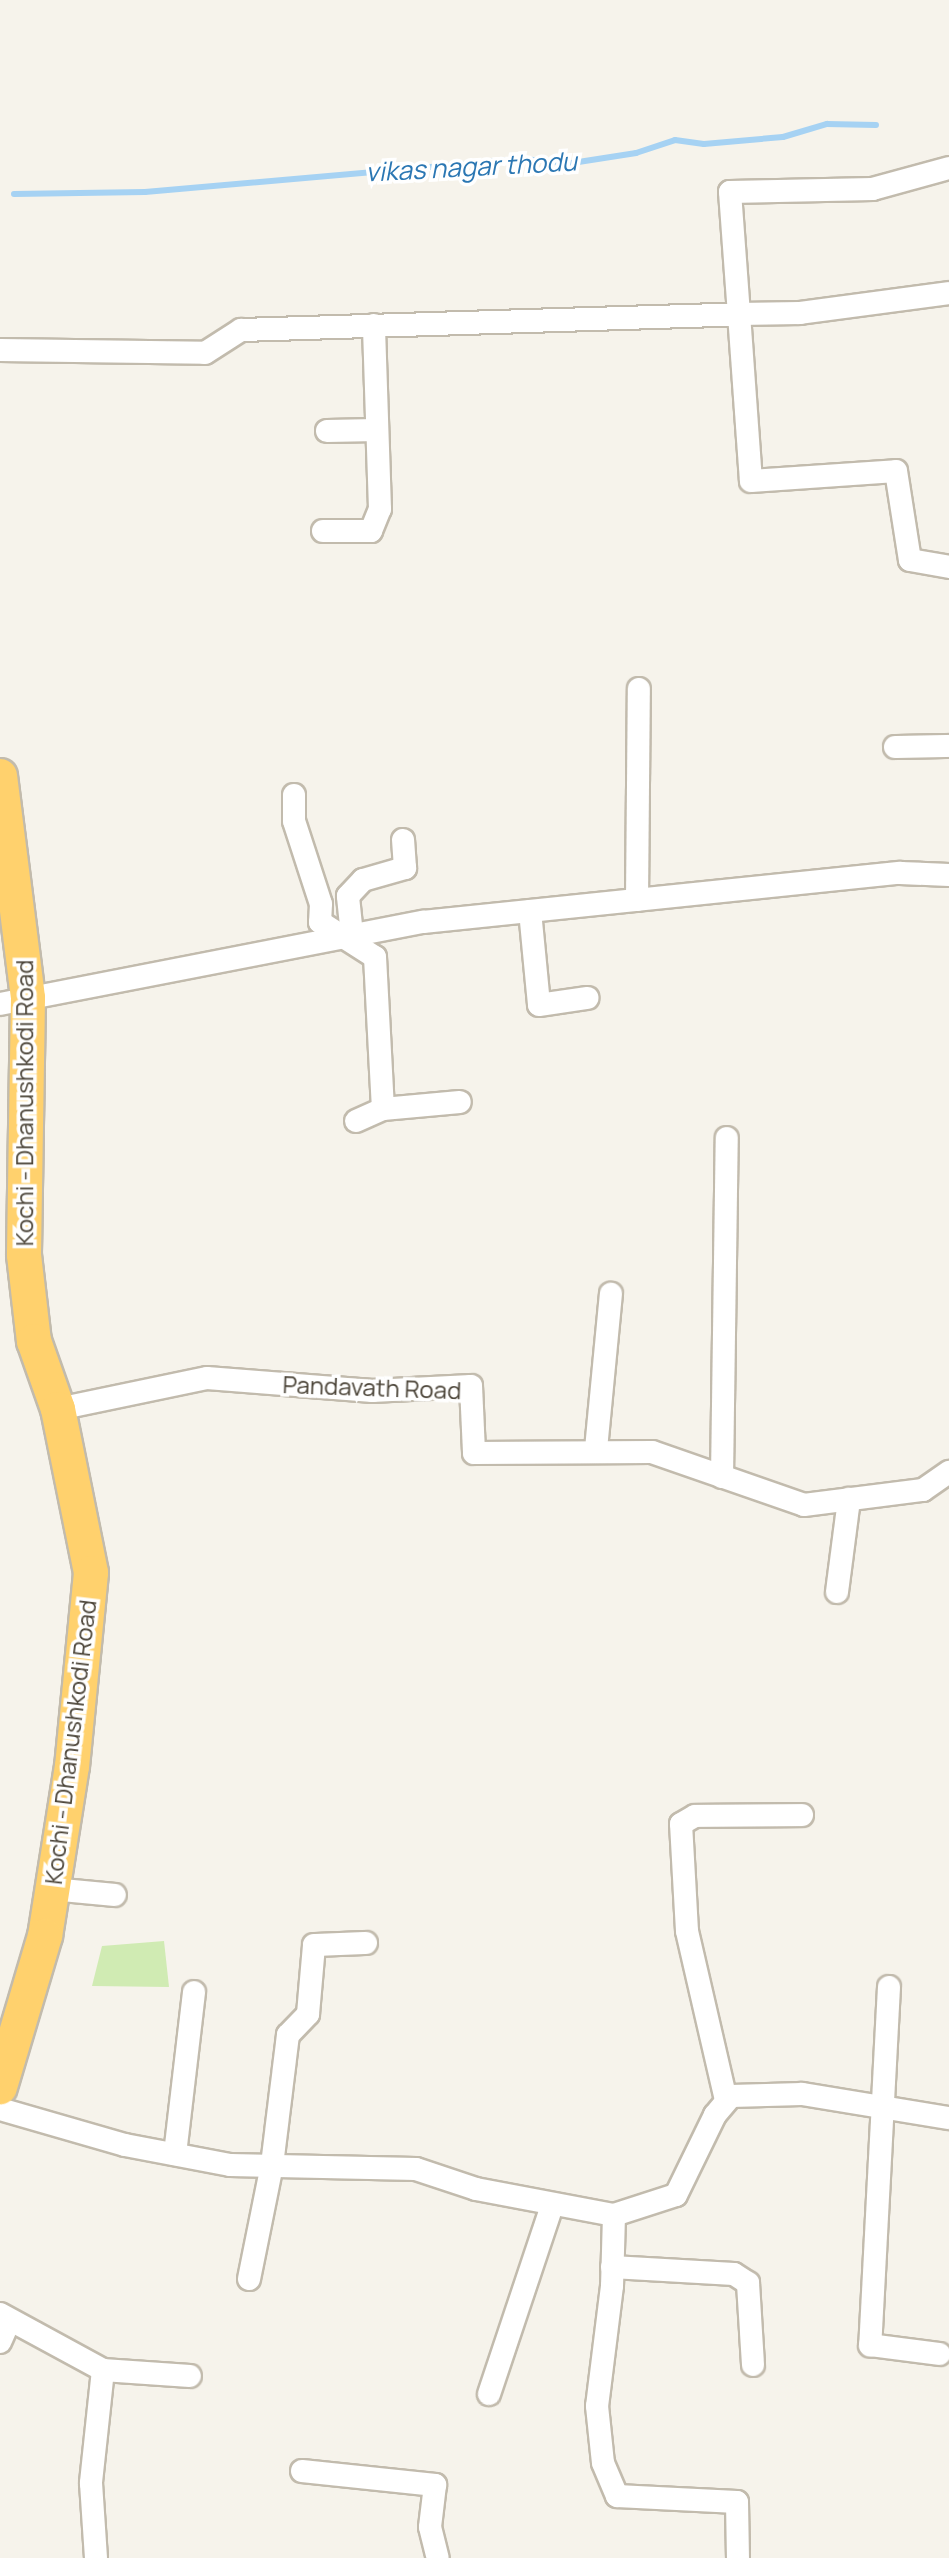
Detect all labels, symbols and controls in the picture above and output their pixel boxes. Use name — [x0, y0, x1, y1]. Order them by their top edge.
water label: vikas nagar thodu — [364, 146, 578, 188]
street label: Kochi - Dhanushkodi Road — [10, 960, 38, 1246]
street label: Pandavath Road — [282, 1369, 462, 1405]
street label: Kochi - Dhanushkodi Road — [38, 1598, 102, 1886]

